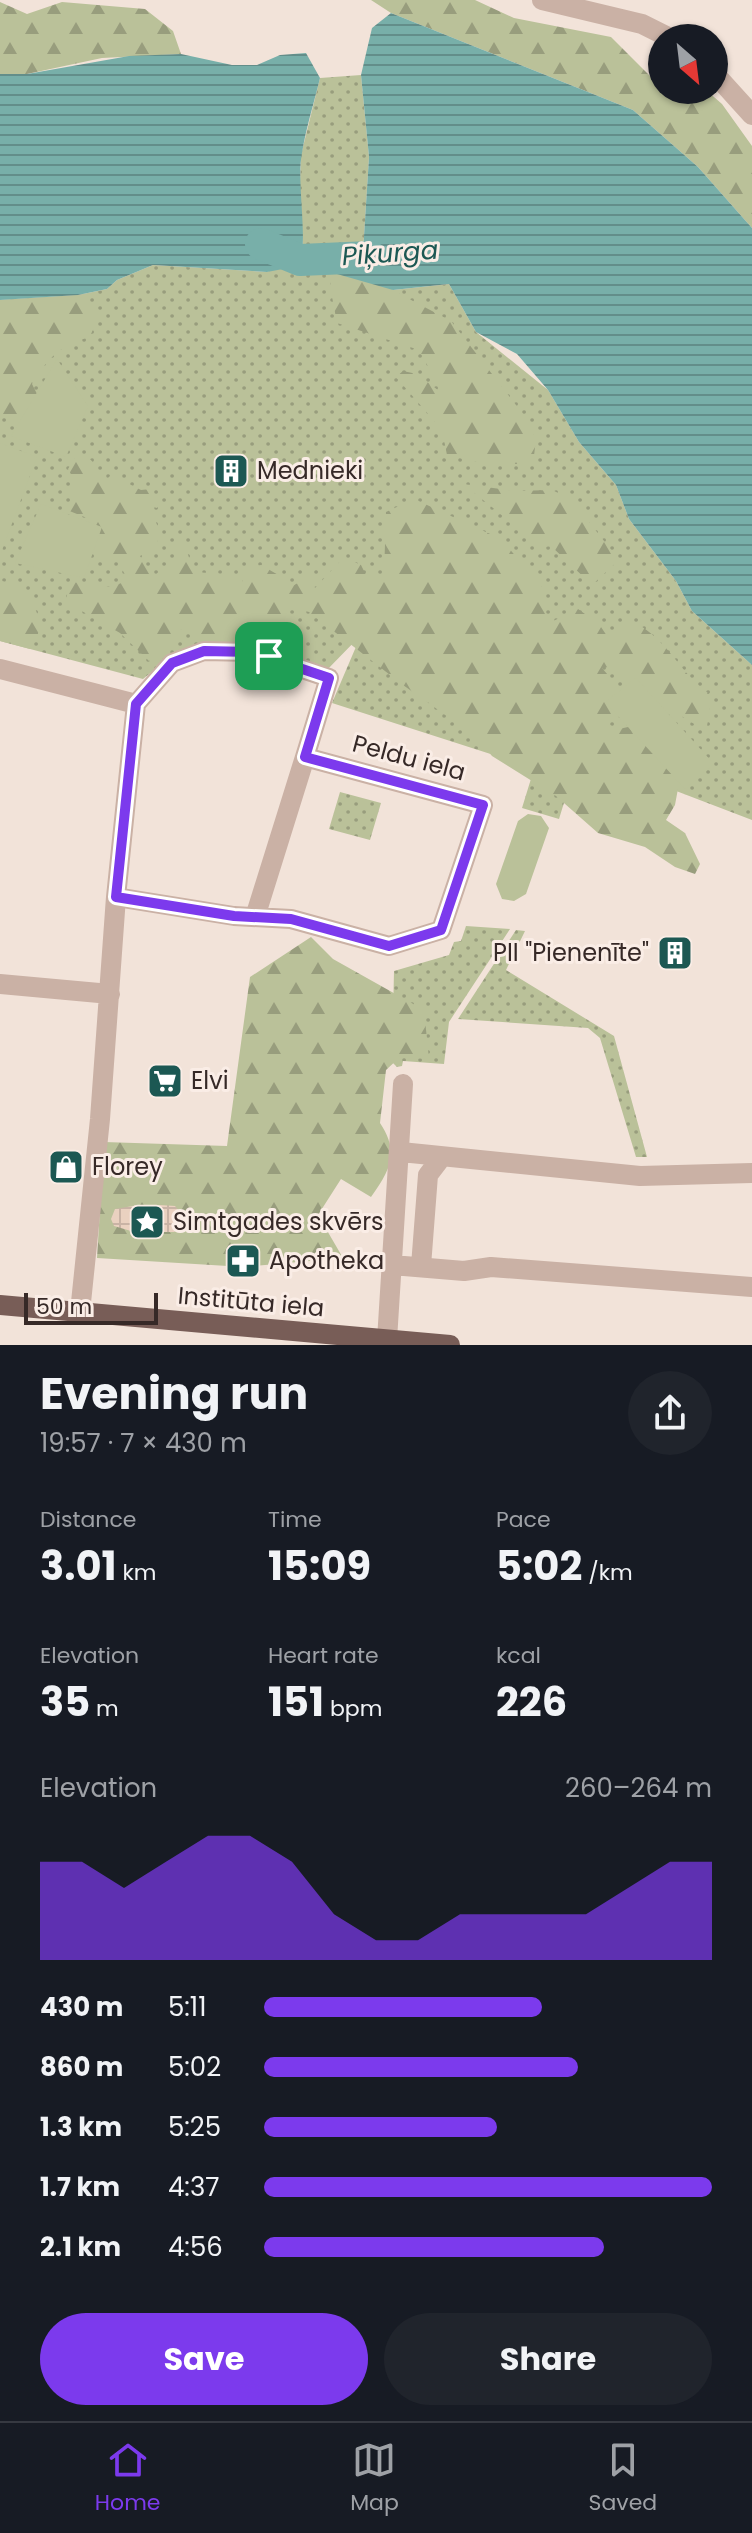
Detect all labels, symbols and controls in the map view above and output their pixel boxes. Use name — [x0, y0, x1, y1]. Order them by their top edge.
north arrow — [648, 24, 728, 104]
map controls — [648, 24, 728, 104]
water label: Piķurga — [341, 232, 439, 274]
building icon: Mednieki — [212, 452, 250, 490]
place label: Mednieki — [257, 454, 363, 487]
pin — [235, 622, 303, 690]
icon: arrive — [247, 634, 291, 678]
street label: Peldu iela — [349, 727, 469, 788]
building icon: PII "Pienenīte" — [656, 934, 694, 972]
place label: PII "Pienenīte" — [493, 936, 649, 969]
supermarket icon: Elvi — [146, 1062, 184, 1100]
place label: Elvi — [191, 1064, 229, 1097]
shop icon: Florey — [47, 1148, 85, 1186]
place label: Florey — [92, 1150, 163, 1183]
place icon: Simtgades skvērs — [128, 1203, 166, 1241]
place label: Simtgades skvērs — [173, 1205, 384, 1238]
pharmacy icon: Apotheka — [224, 1242, 262, 1280]
place label: Apotheka — [269, 1244, 384, 1277]
street label: Institūta iela — [176, 1279, 326, 1324]
scale bar — [24, 1289, 158, 1325]
text: 50 m — [36, 1291, 92, 1322]
text: Evening run — [40, 1363, 308, 1424]
button: share — [628, 1371, 712, 1455]
text: 19:57 · 7 × 430 m — [40, 1425, 247, 1461]
text: Distance — [40, 1504, 136, 1535]
text: Time — [268, 1504, 322, 1535]
text: Pace — [496, 1504, 551, 1535]
text: 3.01 — [40, 1538, 117, 1594]
text: 15:09 — [268, 1538, 371, 1594]
text: 5:02 — [496, 1538, 582, 1594]
text: km — [117, 1557, 156, 1588]
text: /km — [582, 1557, 633, 1588]
text: Elevation — [40, 1640, 139, 1671]
text: Heart rate — [268, 1640, 379, 1671]
text: kcal — [496, 1640, 541, 1671]
text: 35 — [40, 1674, 90, 1730]
text: 151 — [268, 1674, 324, 1730]
text: 226 — [496, 1674, 567, 1730]
text: m — [90, 1693, 119, 1724]
text: bpm — [324, 1693, 382, 1724]
text: Elevation — [40, 1770, 157, 1806]
text: 260–264 m — [565, 1770, 712, 1806]
text: 430 m — [40, 1989, 123, 2025]
text: 5:11 — [168, 1989, 207, 2025]
text: 860 m — [40, 2049, 123, 2085]
text: 5:02 — [168, 2049, 221, 2085]
text: 1.3 km — [40, 2109, 122, 2145]
text: 5:25 — [168, 2109, 221, 2145]
text: 1.7 km — [40, 2169, 120, 2205]
text: 4:37 — [168, 2169, 219, 2205]
text: 2.1 km — [40, 2229, 121, 2265]
text: 4:56 — [168, 2229, 223, 2265]
button: Save — [40, 2313, 368, 2405]
button: Share — [384, 2313, 712, 2405]
tab: Home — [95, 2438, 160, 2519]
tab: Map — [350, 2438, 399, 2519]
tab: Saved — [589, 2438, 657, 2519]

